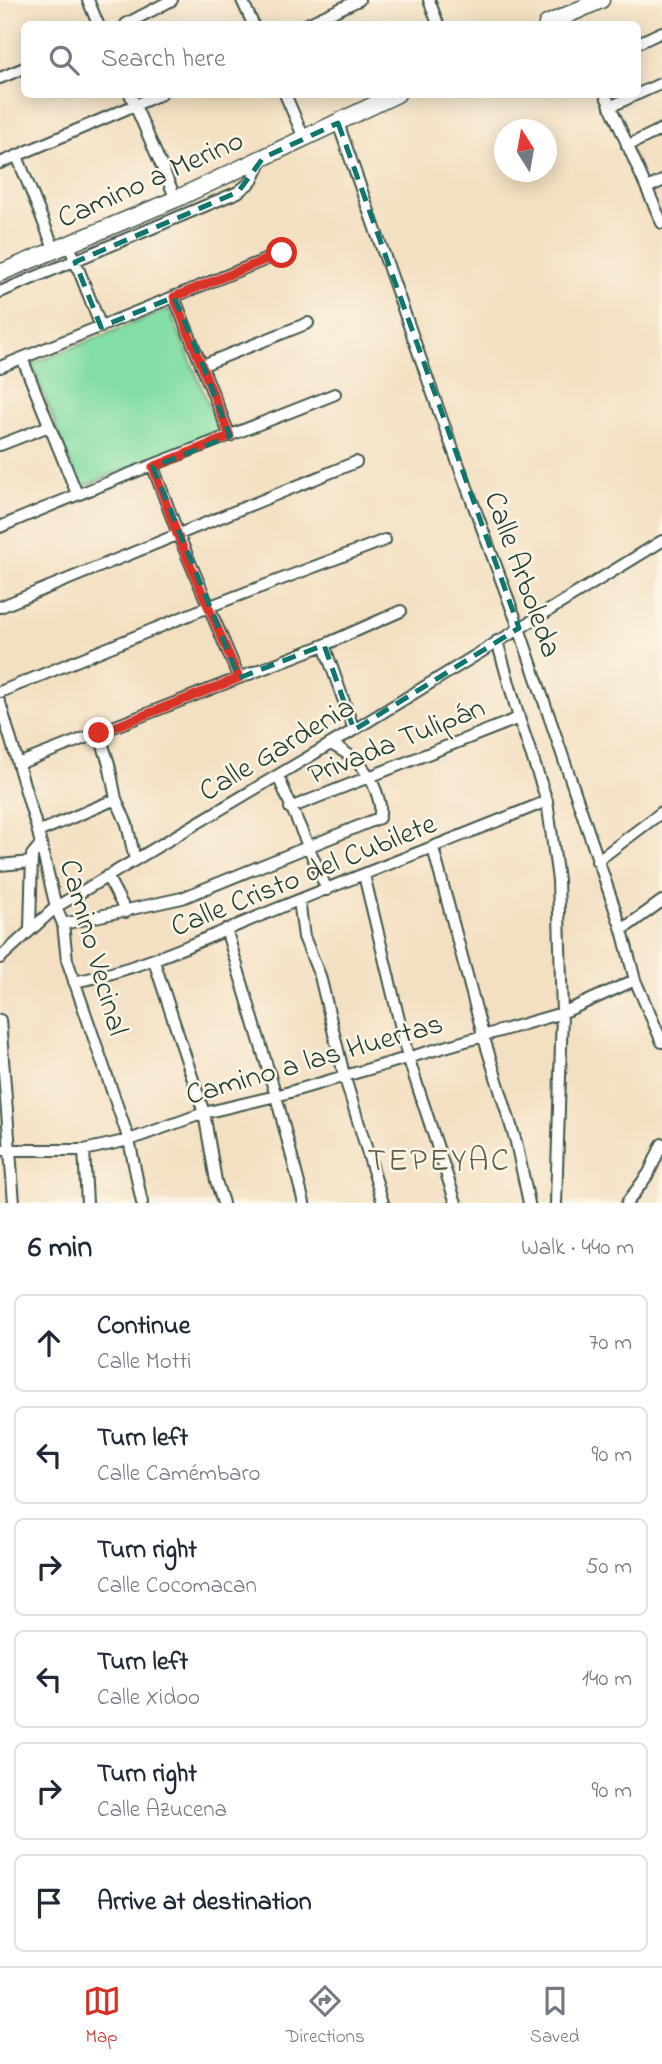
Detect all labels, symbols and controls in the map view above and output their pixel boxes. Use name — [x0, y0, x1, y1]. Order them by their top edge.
search box — [21, 21, 641, 98]
icon: search — [45, 41, 83, 79]
text: Search here — [101, 41, 226, 79]
north arrow — [494, 119, 557, 182]
street label: Camino a Merino — [51, 120, 251, 241]
route start — [266, 237, 297, 268]
street label: Calle Arboleda — [471, 486, 572, 664]
street label: Calle Gardenia — [191, 687, 364, 814]
street label: Privada Tulipán — [302, 687, 492, 798]
route end — [83, 717, 114, 748]
street label: Calle Cristo del Cubilete — [165, 803, 444, 950]
street label: Camino Vecinal — [46, 855, 138, 1041]
street label: Camino a las Huertas — [181, 1003, 449, 1119]
district label: TEPEYAC — [367, 1138, 511, 1186]
text: 6 min — [28, 1227, 92, 1271]
text: Walk · 440 m — [521, 1232, 634, 1265]
text: Continue — [97, 1308, 190, 1346]
icon: ahead — [30, 1324, 68, 1362]
text: 70 m — [589, 1327, 632, 1360]
text: Calle Motti — [97, 1346, 191, 1379]
text: Turn left — [97, 1420, 188, 1458]
icon: left — [30, 1436, 68, 1474]
text: 90 m — [592, 1439, 632, 1472]
text: Calle Camémbaro — [97, 1458, 261, 1491]
text: Turn right — [97, 1532, 197, 1570]
icon: right — [30, 1548, 68, 1586]
text: 50 m — [585, 1551, 632, 1584]
text: Calle Cocomacan — [97, 1570, 257, 1603]
text: Turn left — [97, 1644, 188, 1682]
icon: left — [30, 1660, 68, 1698]
text: 140 m — [582, 1663, 632, 1696]
text: Calle Xidoo — [97, 1682, 200, 1715]
text: Turn right — [97, 1756, 197, 1794]
icon: right — [30, 1772, 68, 1810]
text: 90 m — [592, 1775, 632, 1808]
text: Calle Azucena — [97, 1794, 227, 1827]
icon: arrive — [30, 1884, 68, 1922]
text: Arrive at destination — [97, 1884, 312, 1922]
tab: Map — [83, 1982, 121, 2051]
tab: Directions — [286, 1982, 365, 2051]
tab: Saved — [530, 1982, 579, 2051]

